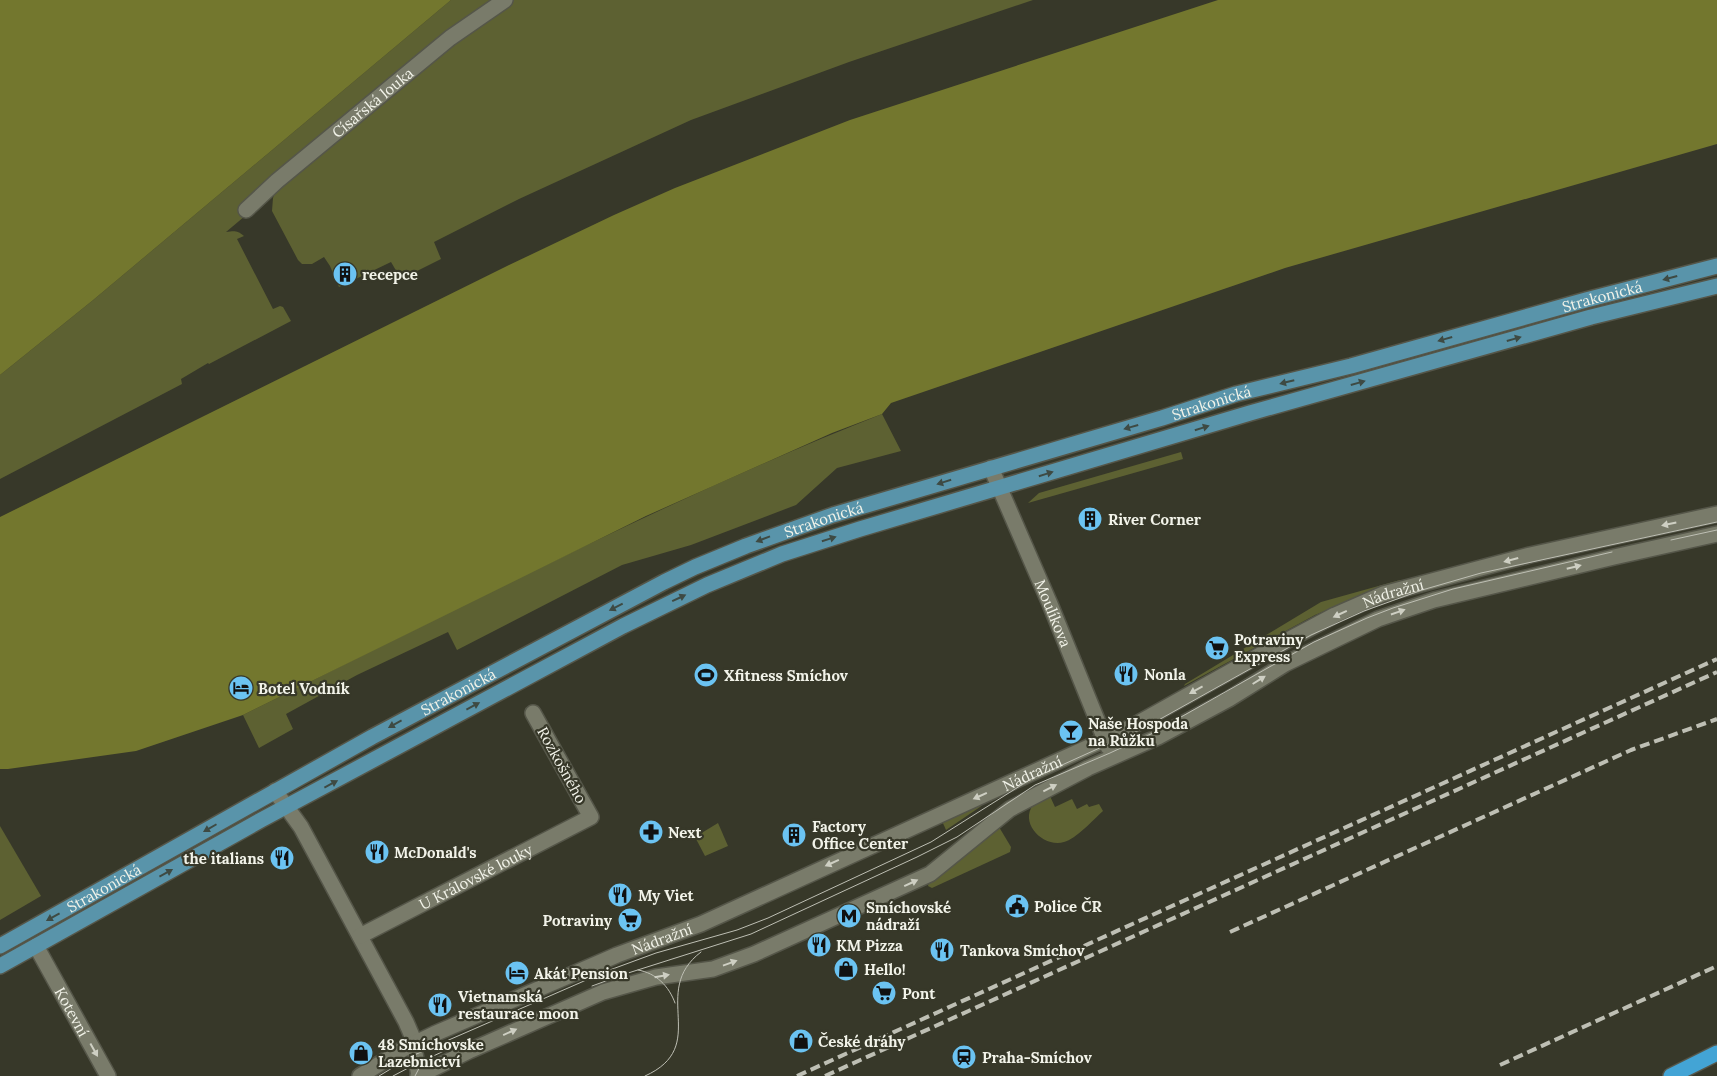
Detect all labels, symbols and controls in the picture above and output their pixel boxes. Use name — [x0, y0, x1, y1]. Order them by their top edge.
street label: Císařská louka — [328, 63, 417, 142]
building icon: recepce — [332, 261, 358, 287]
place label: recepce — [362, 265, 418, 284]
one-way arrow — [1662, 275, 1677, 283]
street label: Strakonická — [1560, 276, 1644, 316]
one-way arrow — [1438, 335, 1453, 343]
one-way arrow — [1507, 335, 1522, 343]
one-way arrow — [1279, 378, 1294, 386]
one-way arrow — [1350, 379, 1366, 387]
street label: Strakonická — [1169, 381, 1253, 424]
one-way arrow — [1194, 423, 1209, 431]
one-way arrow — [1124, 424, 1139, 432]
one-way arrow — [1039, 470, 1054, 478]
one-way arrow — [936, 479, 951, 487]
street label: Strakonická — [781, 497, 866, 541]
building icon: River Corner — [1077, 506, 1103, 532]
place label: River Corner — [1108, 510, 1202, 529]
one-way arrow — [1662, 520, 1677, 528]
one-way arrow — [755, 535, 770, 543]
one-way arrow — [821, 535, 836, 542]
one-way arrow — [1503, 556, 1518, 564]
one-way arrow — [1567, 563, 1582, 571]
street label: Nádražní — [1359, 574, 1425, 611]
street label: Moulíkova — [1031, 576, 1076, 650]
one-way arrow — [672, 594, 686, 602]
one-way arrow — [608, 603, 623, 611]
one-way arrow — [1390, 608, 1405, 615]
one-way arrow — [1333, 610, 1347, 618]
place label: Potraviny Express — [1234, 630, 1304, 666]
supermarket icon: Potraviny Express — [1204, 635, 1230, 661]
restaurant icon: Nonla — [1113, 661, 1139, 687]
sports icon: Xfitness Smíchov — [693, 662, 719, 688]
street label: Strakonická — [417, 664, 499, 719]
place label: Nonla — [1144, 665, 1186, 684]
place label: Xfitness Smíchov — [724, 666, 849, 685]
hotel icon: Botel Vodník — [228, 675, 254, 701]
one-way arrow — [1252, 676, 1265, 685]
place label: Botel Vodník — [258, 679, 350, 698]
one-way arrow — [1190, 686, 1203, 695]
one-way arrow — [466, 702, 480, 710]
place label: Naše Hospoda na Růžku — [1088, 714, 1188, 750]
bar icon: Naše Hospoda na Růžku — [1058, 719, 1084, 745]
one-way arrow — [388, 720, 402, 729]
street label: Rozkošného — [533, 723, 591, 807]
street label: Nádražní — [999, 751, 1065, 795]
one-way arrow — [323, 780, 338, 788]
one-way arrow — [1043, 784, 1058, 792]
one-way arrow — [973, 792, 987, 800]
place label: Factory Office Center — [812, 817, 909, 853]
pharmacy icon: Next — [638, 819, 664, 845]
building icon: Factory Office Center — [781, 822, 807, 848]
place label: Next — [668, 823, 702, 842]
one-way arrow — [203, 824, 217, 832]
restaurant icon: McDonald's — [364, 839, 390, 865]
street label: U Královské louky — [416, 839, 535, 913]
place label: McDonald's — [394, 843, 477, 862]
restaurant icon: the italians — [269, 845, 295, 871]
place label: the italians — [183, 849, 264, 868]
street label: Strakonická — [63, 859, 144, 916]
one-way arrow — [825, 859, 839, 867]
one-way arrow — [160, 869, 173, 878]
one-way arrow — [903, 878, 918, 887]
restaurant icon: My Viet — [607, 882, 633, 908]
place label: My Viet — [638, 886, 694, 905]
public building icon: Police ČR — [1004, 893, 1030, 919]
place label: Police ČR — [1034, 896, 1102, 916]
place label: Smíchovské nádraží — [866, 898, 951, 934]
metro station icon: Smíchovské nádraží — [836, 903, 862, 929]
supermarket icon: Potraviny — [617, 907, 643, 933]
place label: Potraviny — [543, 911, 613, 930]
one-way arrow — [46, 913, 61, 921]
street label: Nádražní — [629, 919, 694, 958]
restaurant icon: KM Pizza — [806, 932, 832, 958]
place label: KM Pizza — [836, 936, 903, 955]
restaurant icon: Tankova Smíchov — [929, 937, 955, 963]
place label: Tankova Smíchov — [960, 941, 1085, 960]
shop icon: Hello! — [833, 956, 859, 982]
one-way arrow — [723, 959, 738, 967]
hotel icon: Akát Pension — [504, 960, 530, 986]
place label: Hello! — [864, 960, 906, 979]
place label: Akát Pension — [534, 964, 628, 983]
one-way arrow — [655, 972, 671, 980]
supermarket icon: Pont — [871, 980, 897, 1006]
street label: Kotevní — [51, 984, 94, 1040]
place label: Pont — [902, 984, 936, 1003]
place label: Vietnamská restaurace moon — [458, 987, 579, 1023]
restaurant icon: Vietnamská restaurace moon — [427, 992, 453, 1018]
one-way arrow — [503, 1028, 517, 1036]
shop icon: České dráhy — [788, 1028, 814, 1054]
place label: České dráhy — [818, 1031, 906, 1051]
place label: 48 Smíchovske Lazebnictví — [378, 1035, 484, 1071]
shop icon: 48 Smíchovske Lazebnictví — [348, 1040, 374, 1066]
one-way arrow — [89, 1043, 98, 1057]
station icon: Praha-Smíchov — [951, 1044, 977, 1070]
place label: Praha-Smíchov — [982, 1048, 1093, 1067]

